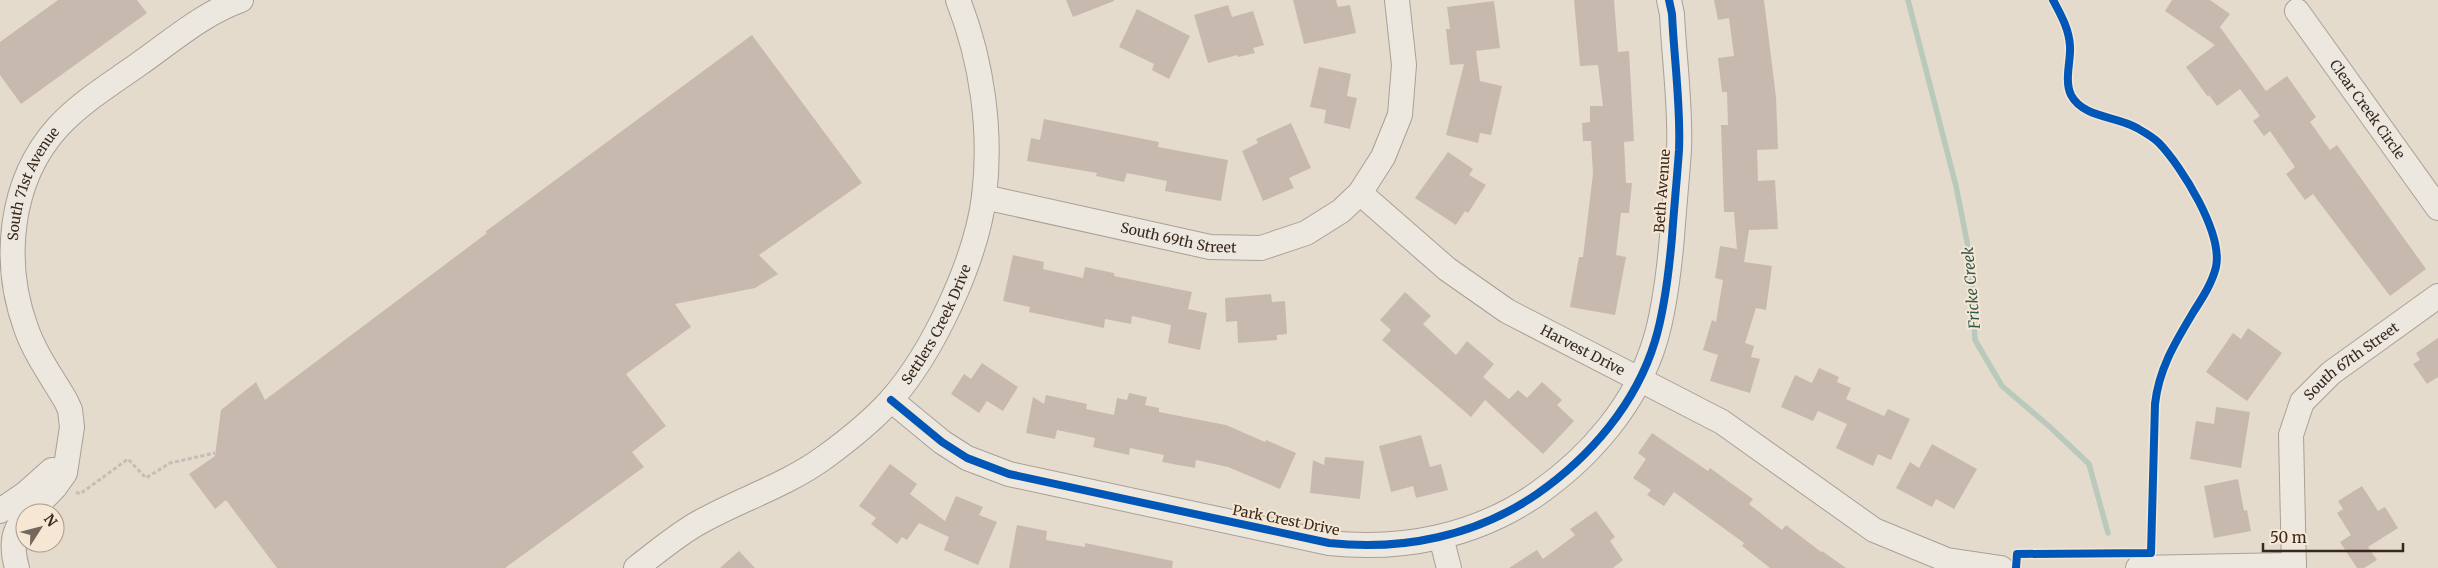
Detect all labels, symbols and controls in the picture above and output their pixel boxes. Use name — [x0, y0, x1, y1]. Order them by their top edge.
street label: Clear Creek Circle — [2326, 56, 2409, 163]
street label: South 71st Avenue — [4, 123, 63, 241]
street label: Beth Avenue — [1650, 148, 1674, 234]
street label: South 69th Street — [1119, 218, 1237, 257]
water label: Fricke Creek — [1958, 245, 1984, 331]
street label: Settlers Creek Drive — [897, 262, 975, 388]
street label: South 67th Street — [2300, 318, 2403, 404]
street label: Harvest Drive — [1537, 321, 1628, 379]
street label: Park Crest Drive — [1231, 501, 1341, 539]
north arrow — [15, 503, 65, 553]
text: N — [40, 511, 61, 530]
scale bar — [2263, 520, 2403, 552]
text: 50 m — [2270, 528, 2307, 547]

